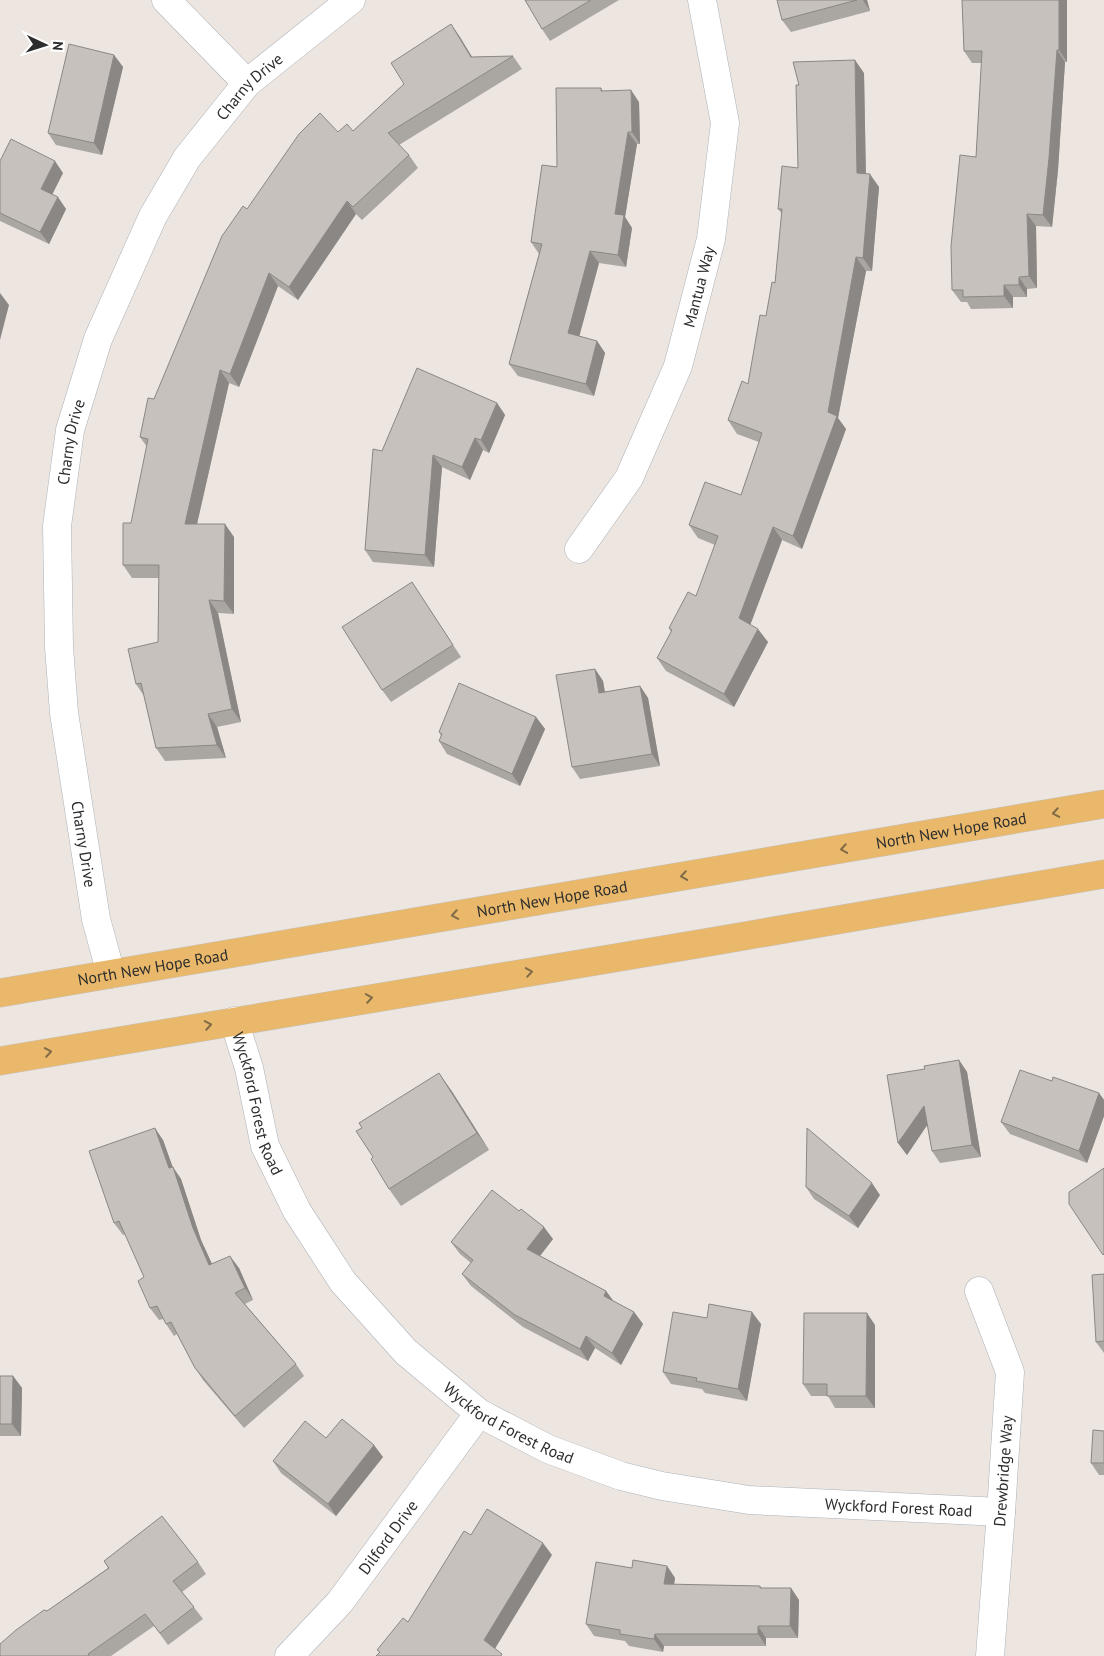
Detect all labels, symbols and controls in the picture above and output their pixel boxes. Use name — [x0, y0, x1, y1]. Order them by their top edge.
north arrow — [20, 20, 70, 70]
text: N — [49, 41, 67, 51]
street label: Charny Drive — [211, 48, 287, 124]
street label: Mantua Way — [678, 243, 719, 330]
street label: Charny Drive — [53, 396, 89, 486]
street label: Charny Drive — [67, 799, 101, 889]
street label: North New Hope Road — [874, 807, 1028, 853]
one-way arrow — [1052, 807, 1060, 817]
one-way arrow — [840, 844, 848, 854]
one-way arrow — [679, 870, 688, 880]
street label: North New Hope Road — [475, 876, 629, 921]
one-way arrow — [450, 909, 459, 919]
street label: North New Hope Road — [76, 944, 230, 990]
one-way arrow — [524, 967, 533, 977]
one-way arrow — [364, 994, 373, 1004]
one-way arrow — [204, 1021, 213, 1031]
street label: Wyckford Forest Road — [228, 1029, 288, 1178]
one-way arrow — [44, 1048, 52, 1058]
street label: Wyckford Forest Road — [439, 1378, 577, 1468]
street label: Drewbridge Way — [989, 1414, 1017, 1527]
street label: Wyckford Forest Road — [824, 1494, 973, 1521]
street label: Dilford Drive — [354, 1496, 422, 1578]

